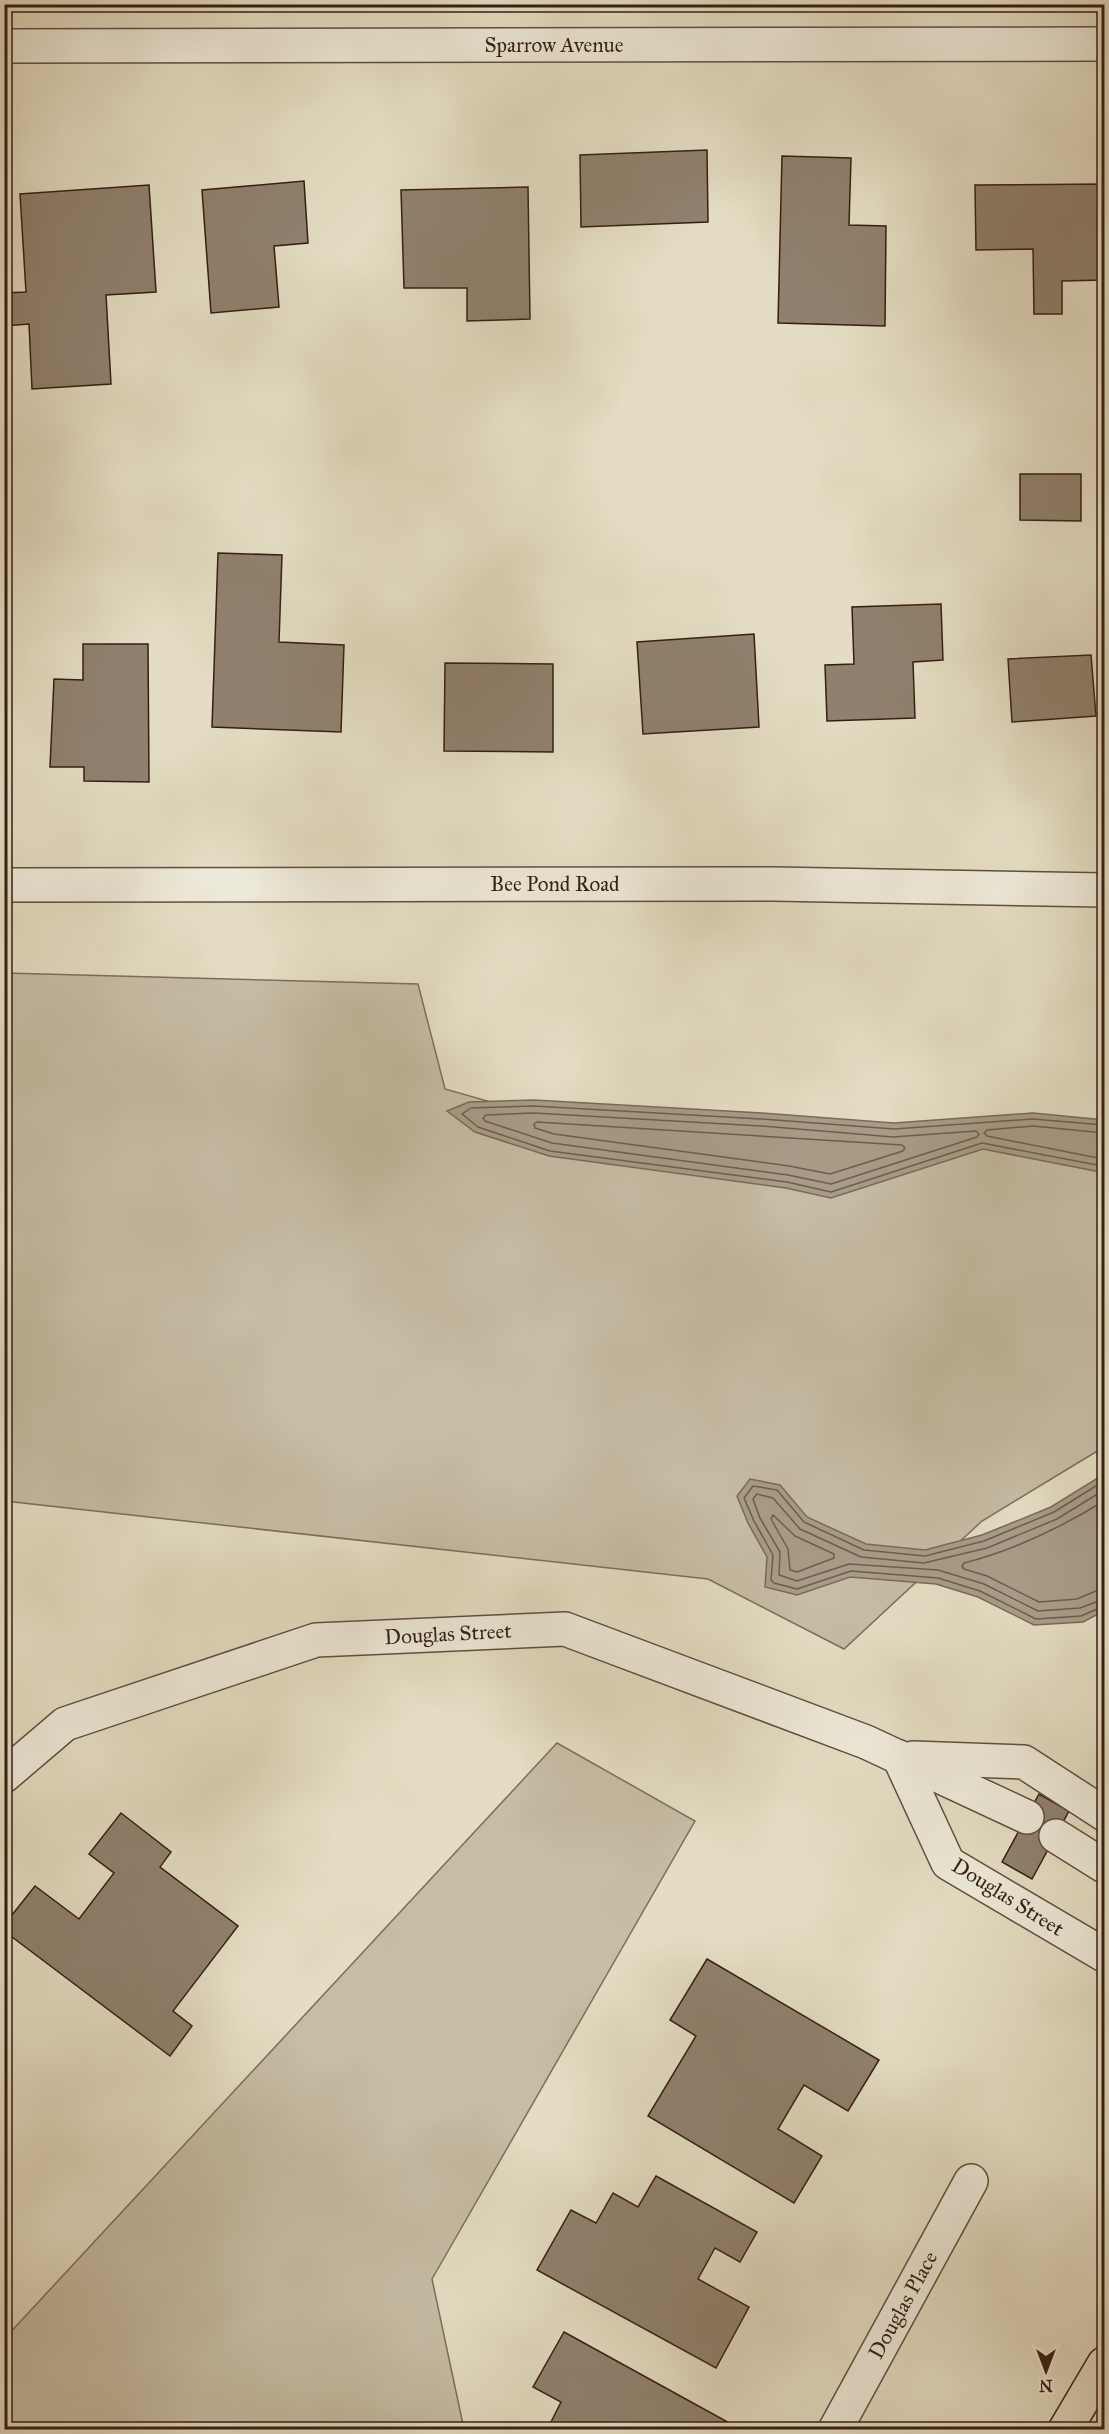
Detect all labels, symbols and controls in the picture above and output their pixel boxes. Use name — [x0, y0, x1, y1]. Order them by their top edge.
street label: Sparrow Avenue — [484, 32, 624, 58]
street label: Bee Pond Road — [490, 871, 620, 897]
street label: Douglas Street — [384, 1618, 513, 1650]
street label: Douglas Street — [947, 1852, 1069, 1942]
street label: Douglas Place — [863, 2246, 943, 2363]
north arrow — [1016, 2341, 1076, 2401]
text: N — [1039, 2376, 1053, 2395]

